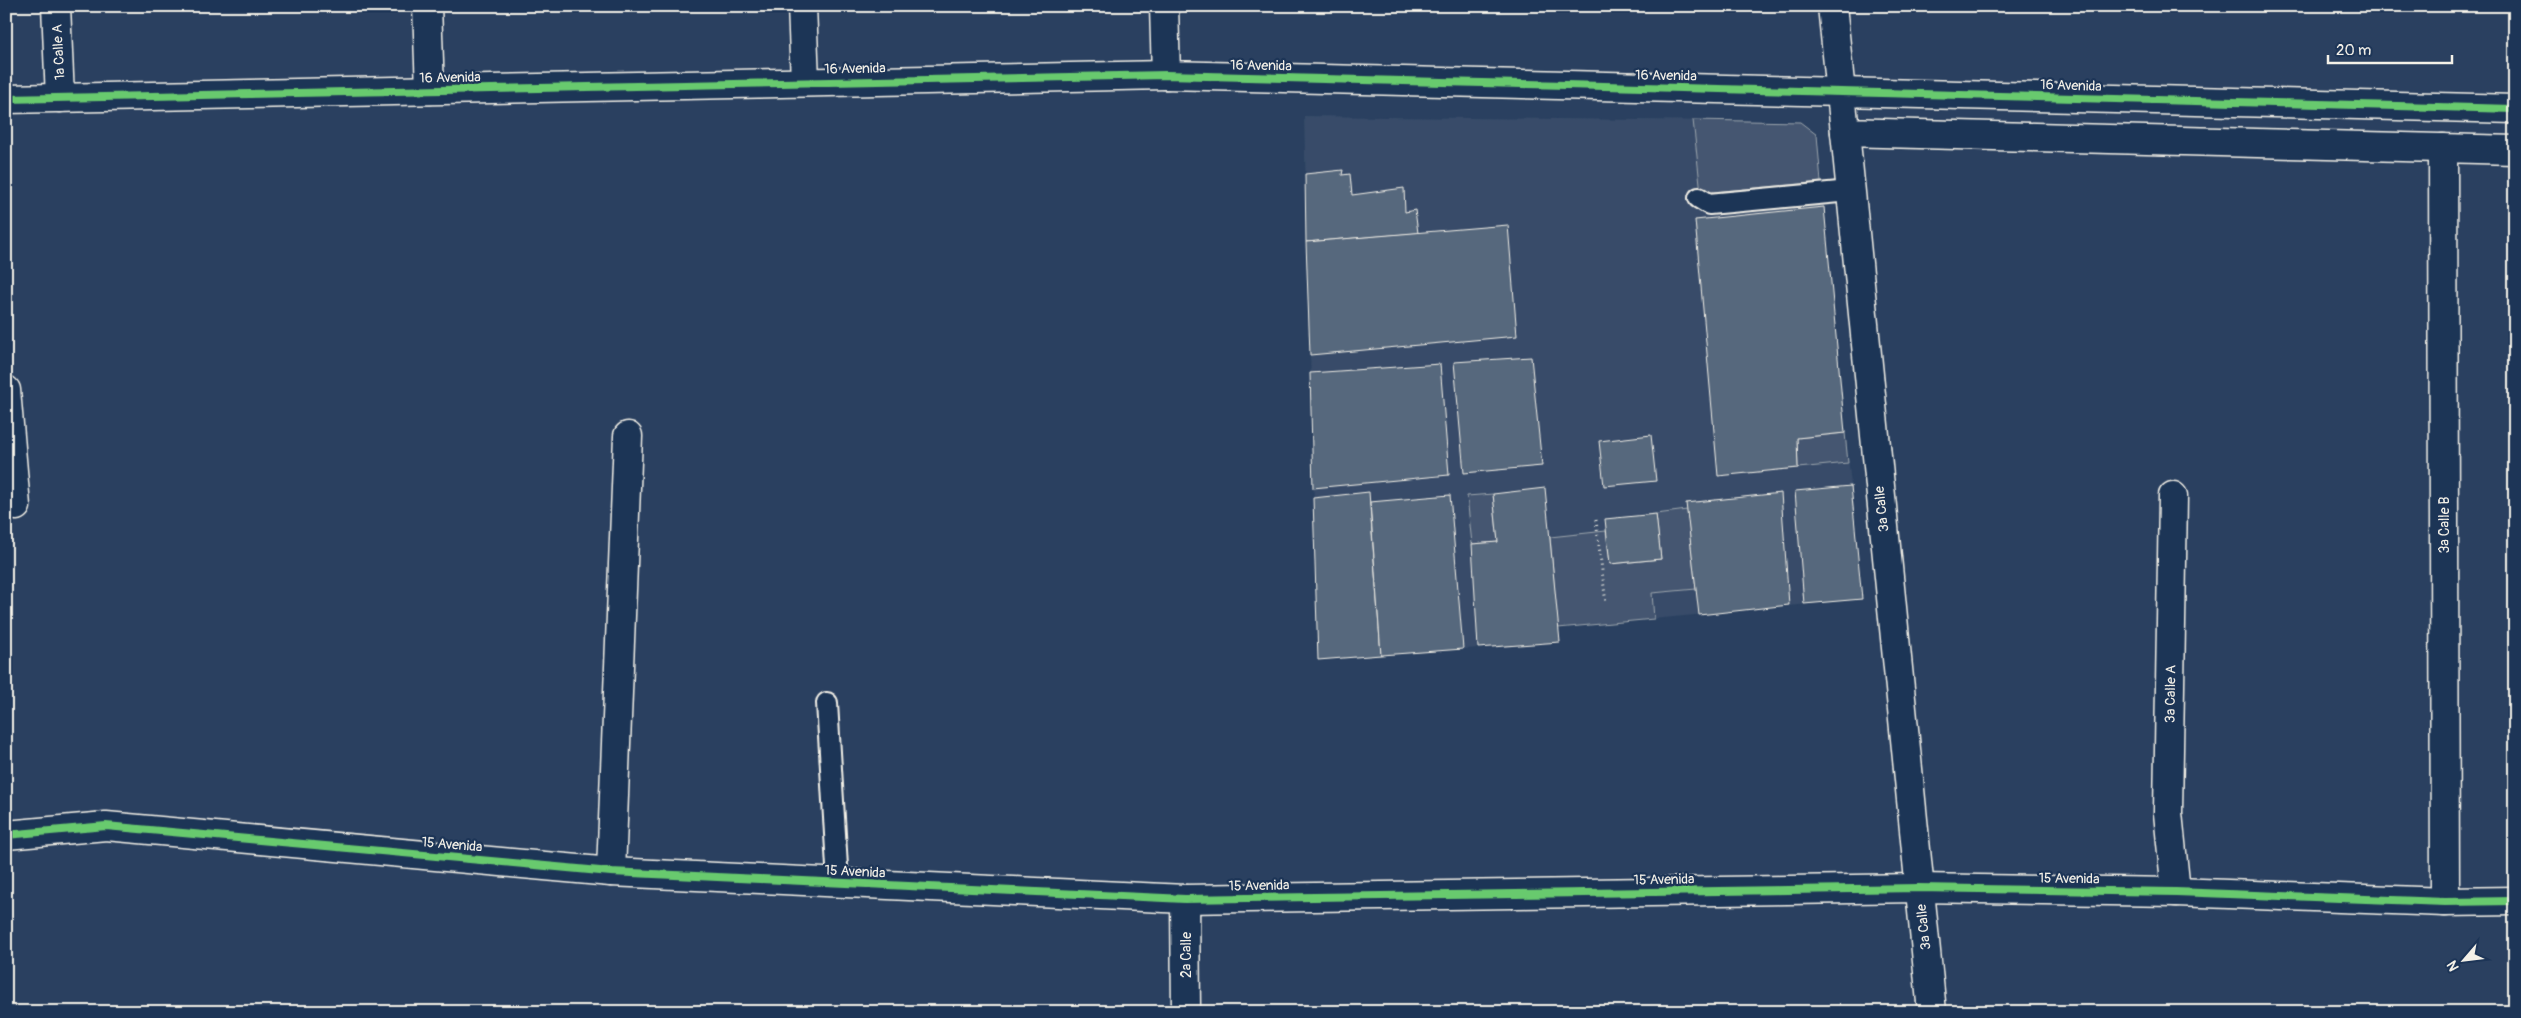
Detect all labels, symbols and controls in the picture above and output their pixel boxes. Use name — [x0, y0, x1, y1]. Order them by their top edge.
street label: 1a Calle A — [49, 24, 68, 80]
scale bar — [2328, 32, 2452, 64]
text: 20 m — [2336, 41, 2371, 60]
street label: 16 Avenida — [1230, 56, 1292, 75]
street label: 16 Avenida — [824, 59, 886, 78]
street label: 16 Avenida — [1635, 66, 1697, 85]
street label: 16 Avenida — [419, 68, 481, 87]
street label: 16 Avenida — [2040, 76, 2102, 95]
street label: 3a Calle — [1871, 485, 1892, 533]
street label: 3a Calle B — [2436, 496, 2453, 554]
street label: 3a Calle A — [2161, 665, 2180, 723]
street label: 15 Avenida — [421, 833, 483, 856]
street label: 15 Avenida — [824, 861, 886, 882]
street label: 15 Avenida — [2038, 869, 2100, 888]
street label: 15 Avenida — [1633, 870, 1695, 889]
street label: 15 Avenida — [1228, 876, 1290, 895]
street label: 3a Calle — [1913, 903, 1934, 951]
street label: 2a Calle — [1178, 932, 1195, 978]
north arrow — [2438, 936, 2488, 986]
text: N — [2443, 958, 2463, 974]

